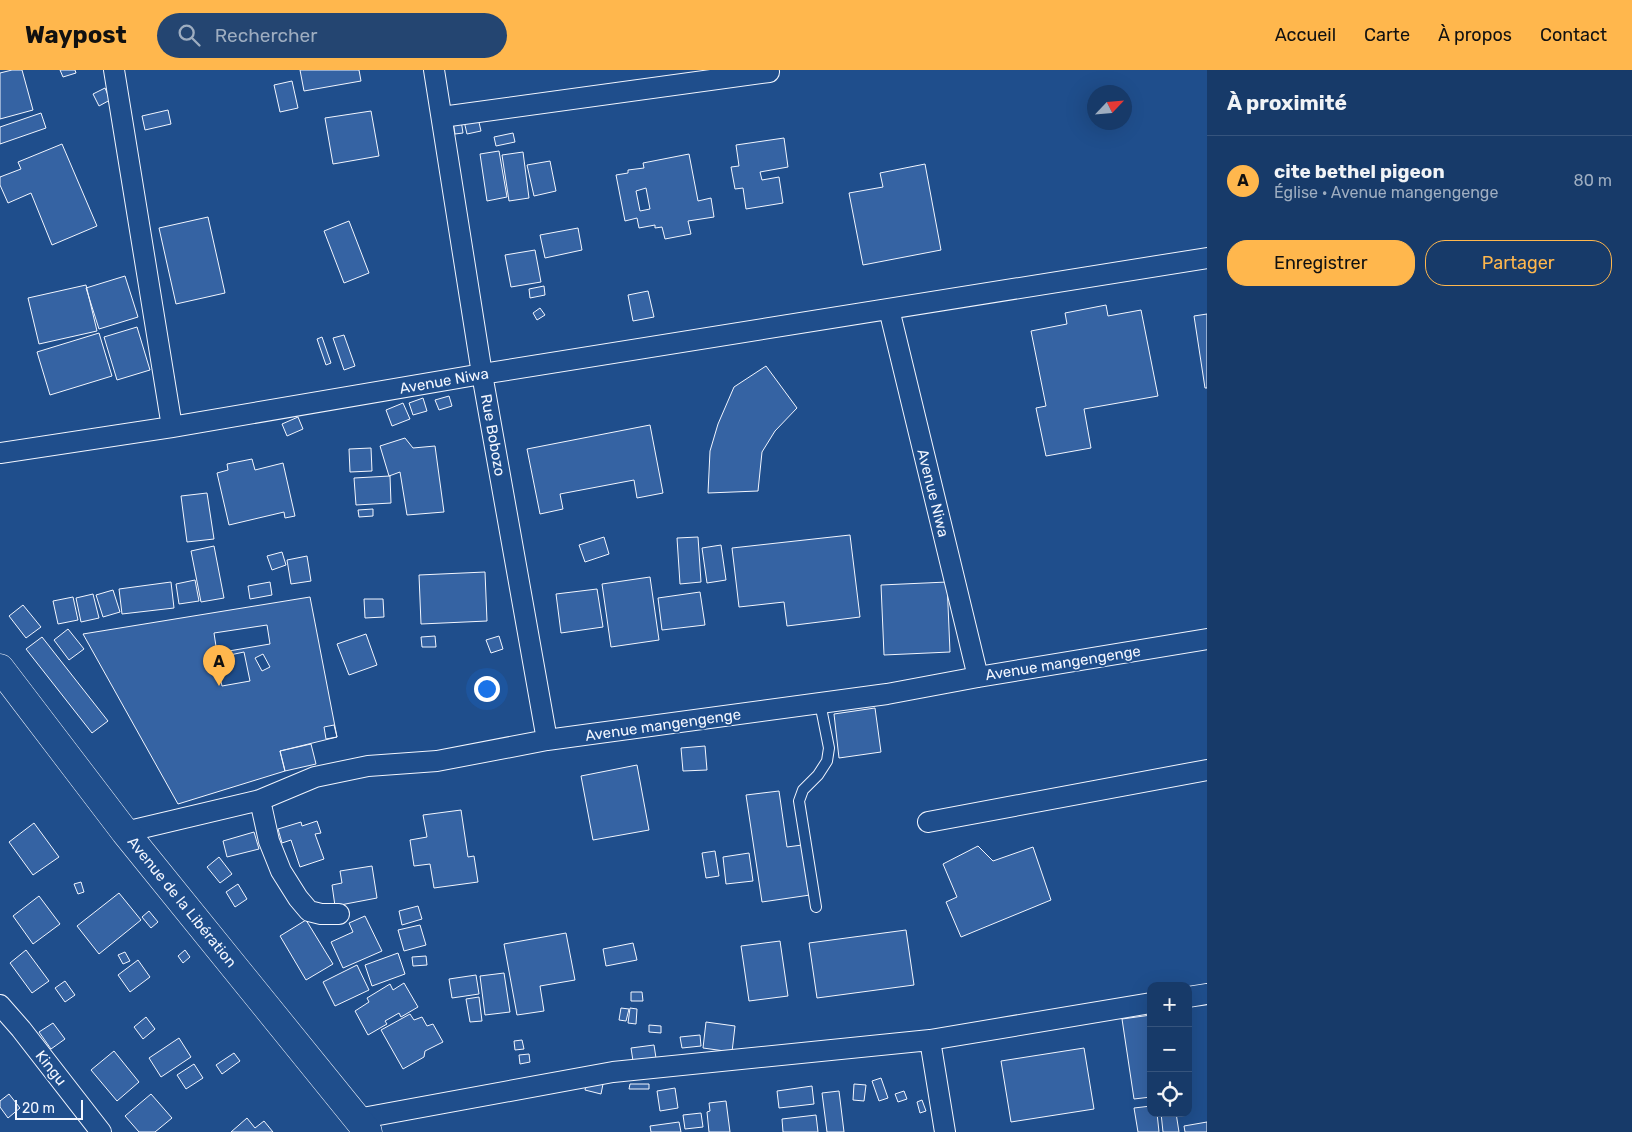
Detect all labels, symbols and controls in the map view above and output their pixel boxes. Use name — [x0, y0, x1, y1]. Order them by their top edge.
search box — [157, 13, 507, 58]
text: Waypost — [25, 21, 127, 49]
icon: search — [175, 21, 203, 49]
text: Rechercher — [215, 24, 317, 47]
text: Accueil — [1275, 24, 1336, 46]
text: Carte — [1364, 24, 1410, 46]
text: À propos — [1438, 24, 1512, 46]
text: Contact — [1540, 24, 1607, 46]
north arrow — [1087, 85, 1132, 130]
text: À proximité — [1227, 90, 1347, 115]
text: cite bethel pigeon — [1274, 160, 1445, 183]
text: A — [1237, 171, 1249, 190]
text: 80 m — [1574, 171, 1612, 190]
text: Église · Avenue mangengenge — [1274, 183, 1498, 202]
button: Enregistrer — [1227, 240, 1415, 286]
button: Partager — [1425, 240, 1612, 286]
street label: Avenue Niwa — [398, 364, 490, 398]
street label: Rue Bobozo — [477, 392, 509, 478]
street label: Avenue Niwa — [913, 447, 953, 539]
street label: Avenue mangengenge — [984, 642, 1142, 684]
pin: A — [203, 645, 235, 686]
your location — [474, 676, 500, 702]
street label: Avenue mangengenge — [584, 705, 742, 745]
street label: Avenue de la Libération — [124, 833, 240, 971]
map controls — [1147, 982, 1192, 1117]
button: + — [1147, 982, 1192, 1027]
button: − — [1147, 1027, 1192, 1072]
street label: Kingu — [32, 1047, 70, 1089]
button: locate — [1147, 1072, 1192, 1117]
scale bar — [15, 1097, 82, 1120]
text: 20 m — [22, 1100, 55, 1117]

